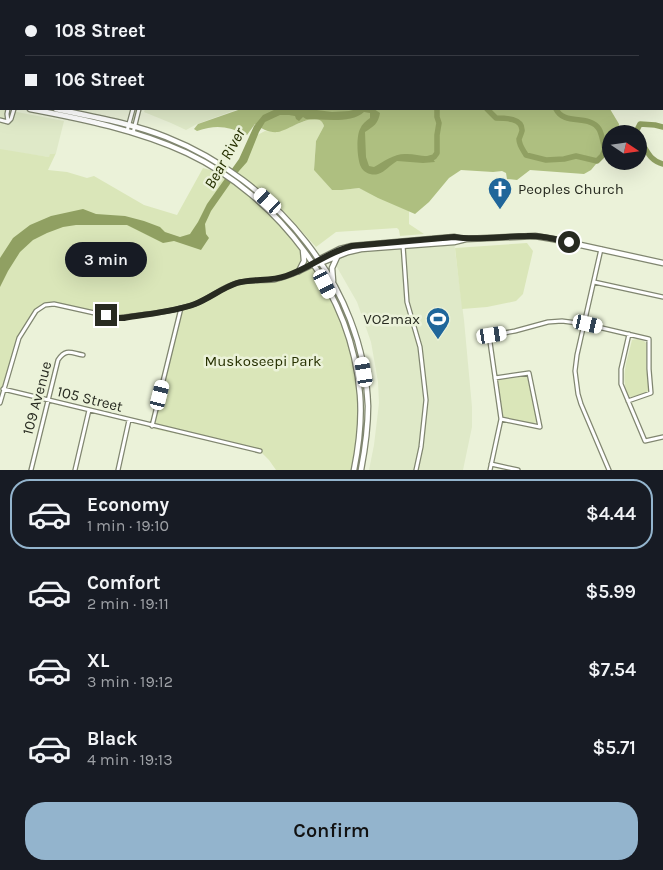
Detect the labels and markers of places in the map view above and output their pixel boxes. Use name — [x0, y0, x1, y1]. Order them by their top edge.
church icon: Peoples Church — [487, 176, 513, 210]
place label: Peoples Church — [518, 180, 624, 198]
sports icon: VO2max — [425, 306, 451, 340]
place label: VO2max — [363, 310, 420, 328]

